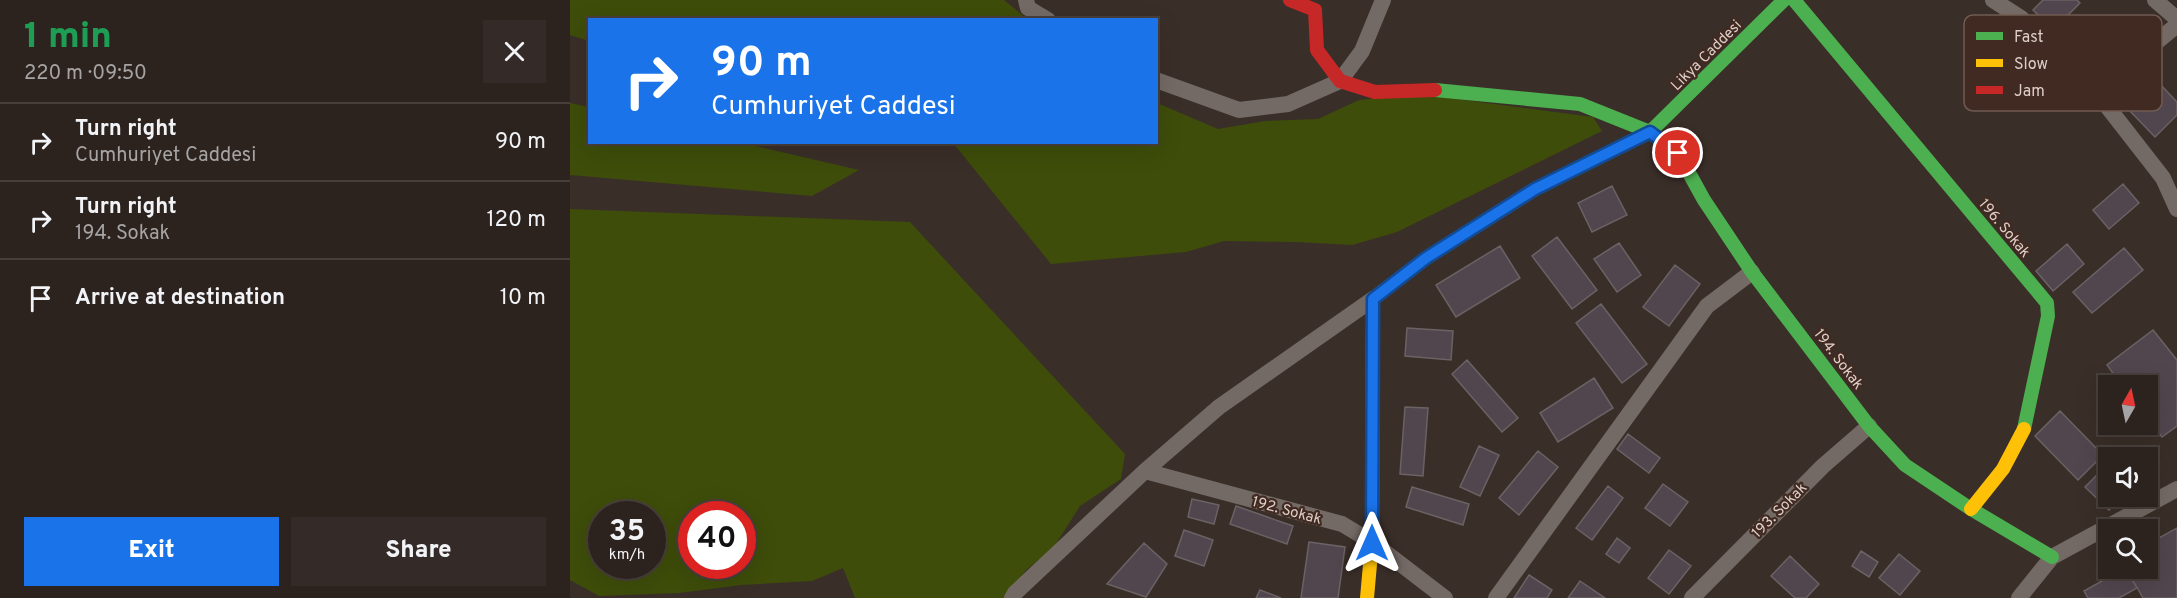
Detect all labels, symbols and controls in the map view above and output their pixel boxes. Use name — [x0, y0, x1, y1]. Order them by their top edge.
text: 1 min — [24, 15, 112, 61]
legend — [1964, 15, 2162, 111]
street label: Likya Caddesi — [1668, 17, 1746, 95]
button: close — [483, 20, 546, 83]
text: Fast — [2014, 28, 2044, 48]
text: 90 m — [711, 38, 812, 91]
icon: right — [612, 42, 690, 120]
text: Slow — [2014, 55, 2048, 75]
text: 220 m · 09:50 — [24, 61, 147, 87]
text: Jam — [2014, 82, 2045, 102]
text: Cumhuriyet Caddesi — [711, 90, 956, 124]
text: Turn right — [75, 116, 177, 143]
icon: right — [24, 126, 57, 159]
pin — [1652, 127, 1703, 178]
text: 90 m — [495, 129, 546, 156]
icon: arrive — [1661, 136, 1694, 169]
text: Cumhuriyet Caddesi — [75, 143, 256, 169]
text: Turn right — [75, 194, 177, 221]
street label: 196. Sokak — [1974, 196, 2034, 262]
icon: right — [24, 204, 57, 237]
text: 120 m — [486, 207, 546, 234]
text: 194. Sokak — [75, 221, 170, 247]
icon: arrive — [24, 282, 57, 315]
text: Arrive at destination — [75, 285, 285, 312]
text: 10 m — [500, 285, 546, 312]
street label: 194. Sokak — [1809, 326, 1867, 394]
north arrow — [2098, 375, 2158, 435]
map controls — [2098, 375, 2158, 579]
button: sound — [2098, 447, 2158, 507]
street label: 193. Sokak — [1748, 479, 1812, 543]
street label: 192. Sokak — [1250, 493, 1323, 530]
speed limit sign: 40 — [678, 501, 756, 579]
position arrow — [1340, 511, 1404, 575]
text: 35 — [609, 514, 645, 551]
button: Exit — [24, 517, 279, 586]
button: Share — [291, 517, 546, 586]
button: search — [2098, 519, 2158, 579]
text: km/h — [609, 546, 645, 565]

